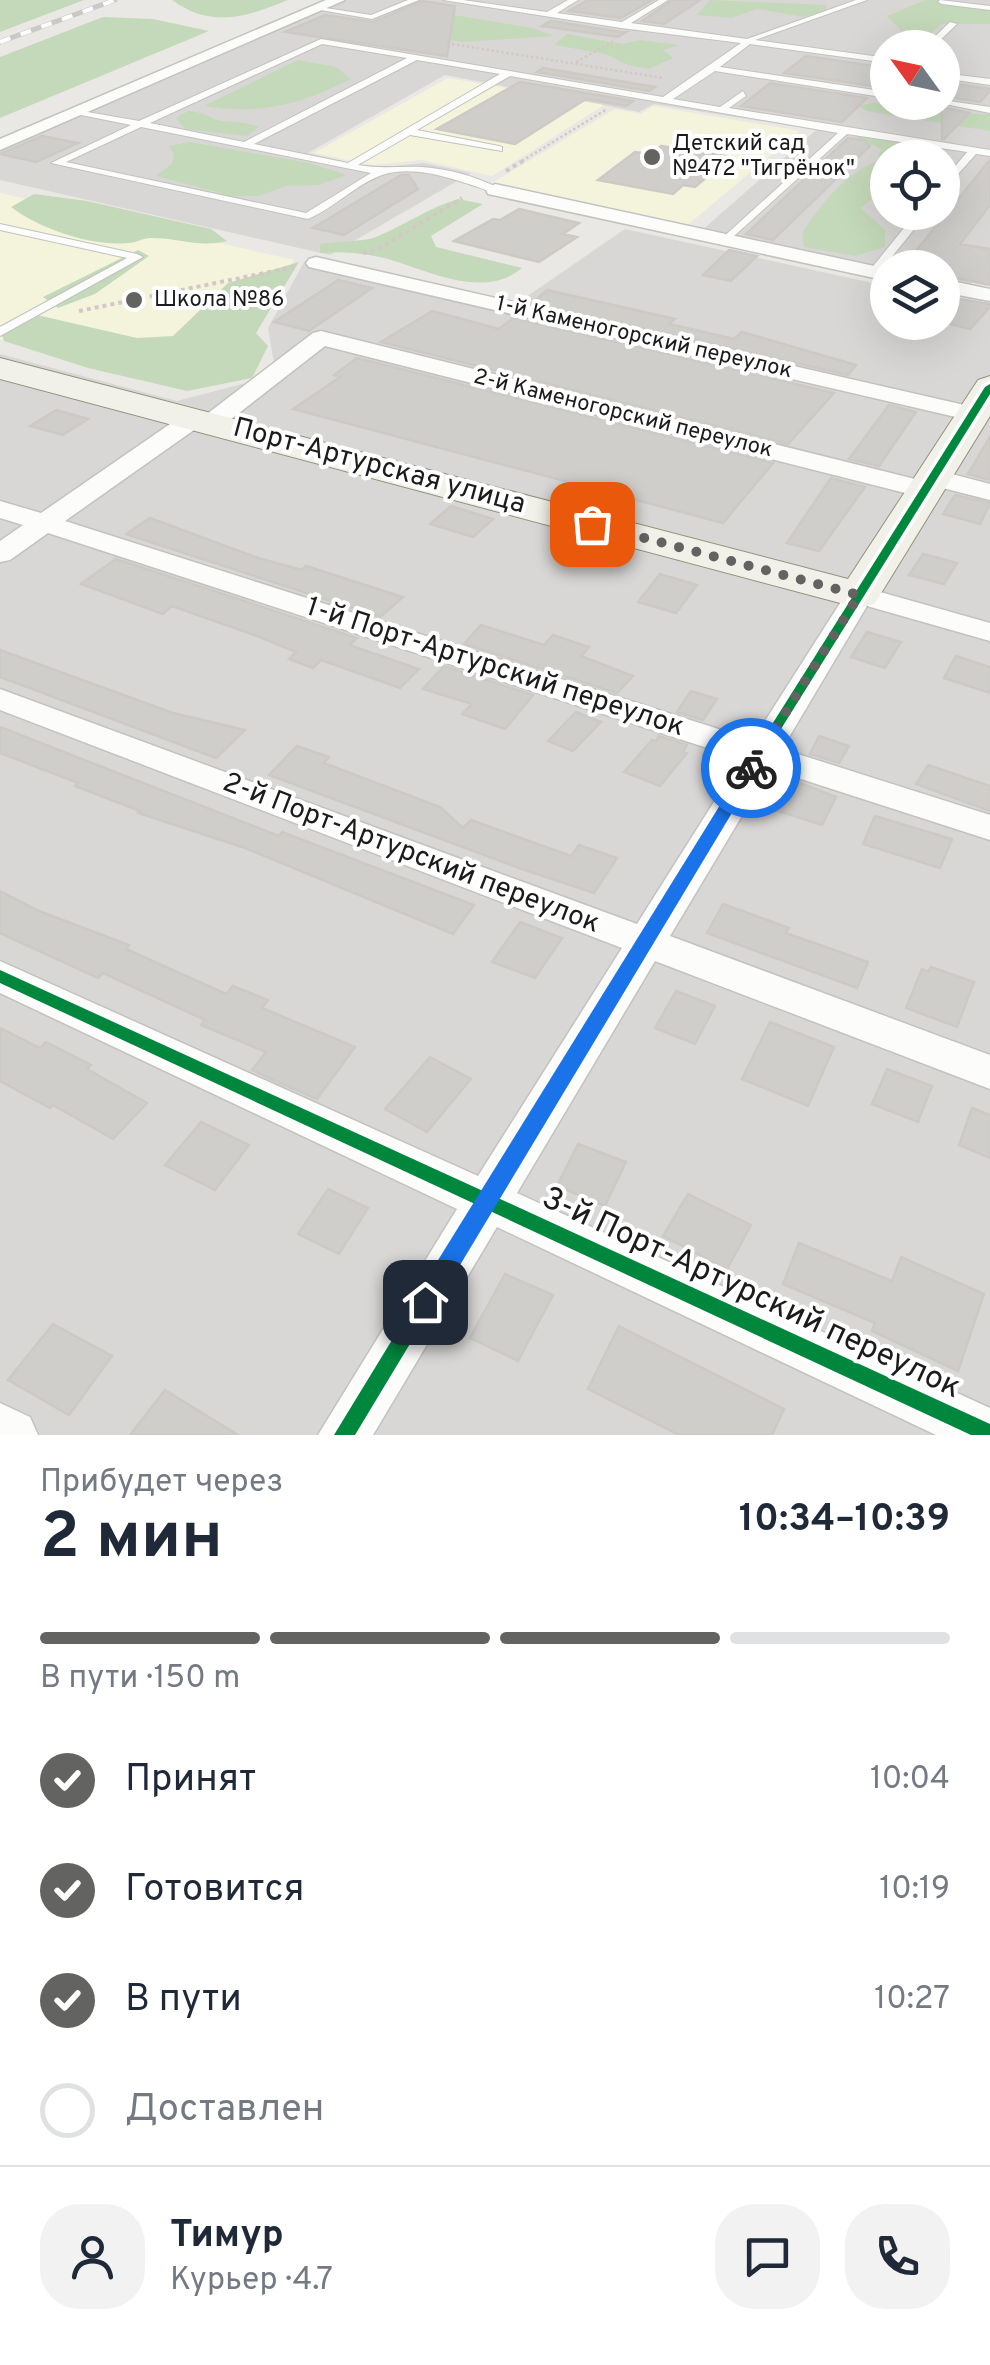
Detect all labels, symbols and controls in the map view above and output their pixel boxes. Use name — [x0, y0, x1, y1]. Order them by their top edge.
north arrow — [870, 30, 960, 120]
map controls — [870, 30, 960, 340]
place label: Детский сад №472 "Тигрёнок" — [672, 131, 855, 183]
button: locate — [870, 140, 960, 230]
marker: Детский сад №472 "Тигрёнок" — [641, 146, 663, 168]
button: layers — [870, 250, 960, 340]
place label: Школа №86 — [154, 287, 284, 314]
marker: Школа №86 — [123, 289, 145, 311]
street label: 1-й Каменогорский переулок — [493, 291, 795, 385]
street label: 2-й Каменогорский переулок — [471, 364, 775, 464]
street label: Порт-Артурская улица — [229, 411, 529, 523]
pin — [550, 482, 635, 567]
icon: bag — [565, 497, 620, 552]
street label: 1-й Порт-Артурский переулок — [301, 590, 689, 746]
courier — [701, 718, 801, 818]
icon: bike — [724, 741, 779, 796]
street label: 2-й Порт-Артурский переулок — [217, 765, 605, 943]
street label: 3-й Порт-Артурский переулок — [535, 1179, 967, 1409]
pin — [383, 1260, 468, 1345]
icon: home — [398, 1275, 453, 1330]
text: Прибудет через — [40, 1463, 283, 1503]
text: 10:34–10:39 — [739, 1496, 950, 1545]
text: 2 мин — [40, 1499, 223, 1581]
text: В пути · 150 m — [40, 1659, 240, 1699]
icon: check — [40, 1753, 95, 1808]
text: Принят — [125, 1756, 256, 1805]
text: 10:04 — [870, 1760, 950, 1800]
icon: check — [40, 1863, 95, 1918]
text: Готовится — [125, 1866, 304, 1915]
text: 10:19 — [879, 1870, 950, 1910]
icon: check — [40, 1973, 95, 2028]
text: В пути — [125, 1976, 242, 2025]
text: 10:27 — [874, 1980, 950, 2020]
text: Доставлен — [125, 2086, 324, 2135]
button: person — [40, 2204, 145, 2309]
button: chat — [715, 2204, 820, 2309]
button: phone — [845, 2204, 950, 2309]
text: Тимур — [170, 2212, 284, 2261]
text: Курьер · 4.7 — [170, 2261, 333, 2301]

